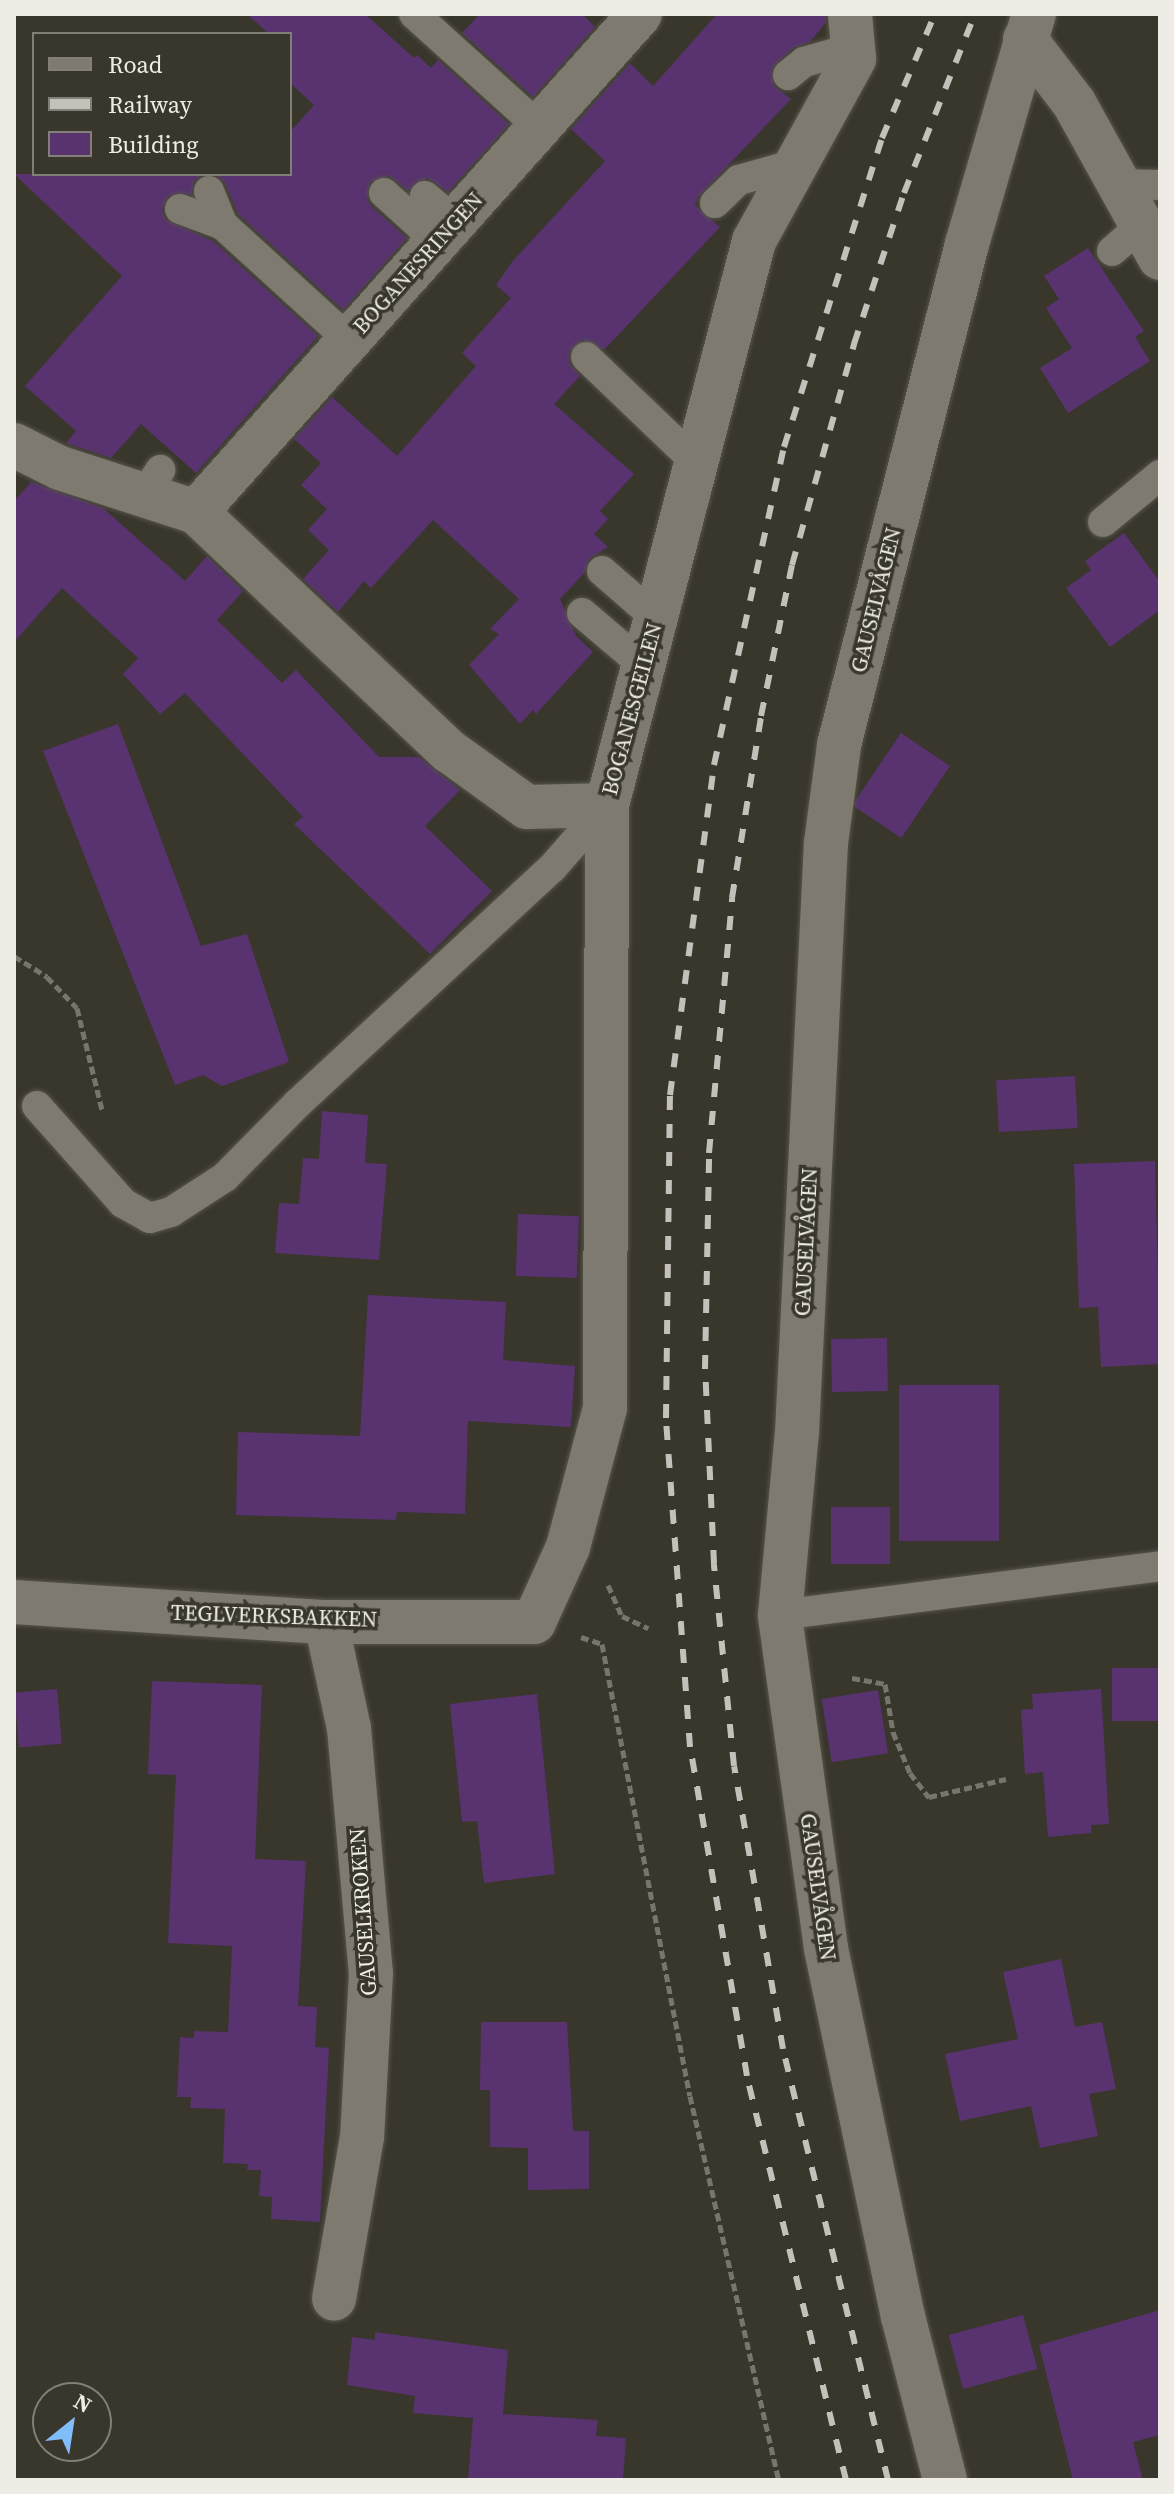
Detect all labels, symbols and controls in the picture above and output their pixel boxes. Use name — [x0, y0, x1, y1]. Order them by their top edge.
legend — [32, 32, 292, 176]
text: Road — [108, 48, 162, 81]
text: Railway — [108, 88, 192, 121]
text: Building — [108, 128, 199, 161]
street label: BOGANESRINGEN — [348, 187, 488, 339]
street label: GAUSELVÅGEN — [845, 525, 907, 675]
street label: BOGANESGEILEN — [596, 620, 668, 798]
street label: GAUSELVÅGEN — [789, 1167, 823, 1317]
street label: TEGLVERKSBAKKEN — [170, 1599, 378, 1633]
street label: GAUSELVÅGEN — [795, 1812, 841, 1962]
street label: GAUSELKROKEN — [344, 1827, 382, 1997]
north arrow — [32, 2382, 112, 2462]
text: N — [69, 2386, 97, 2420]

